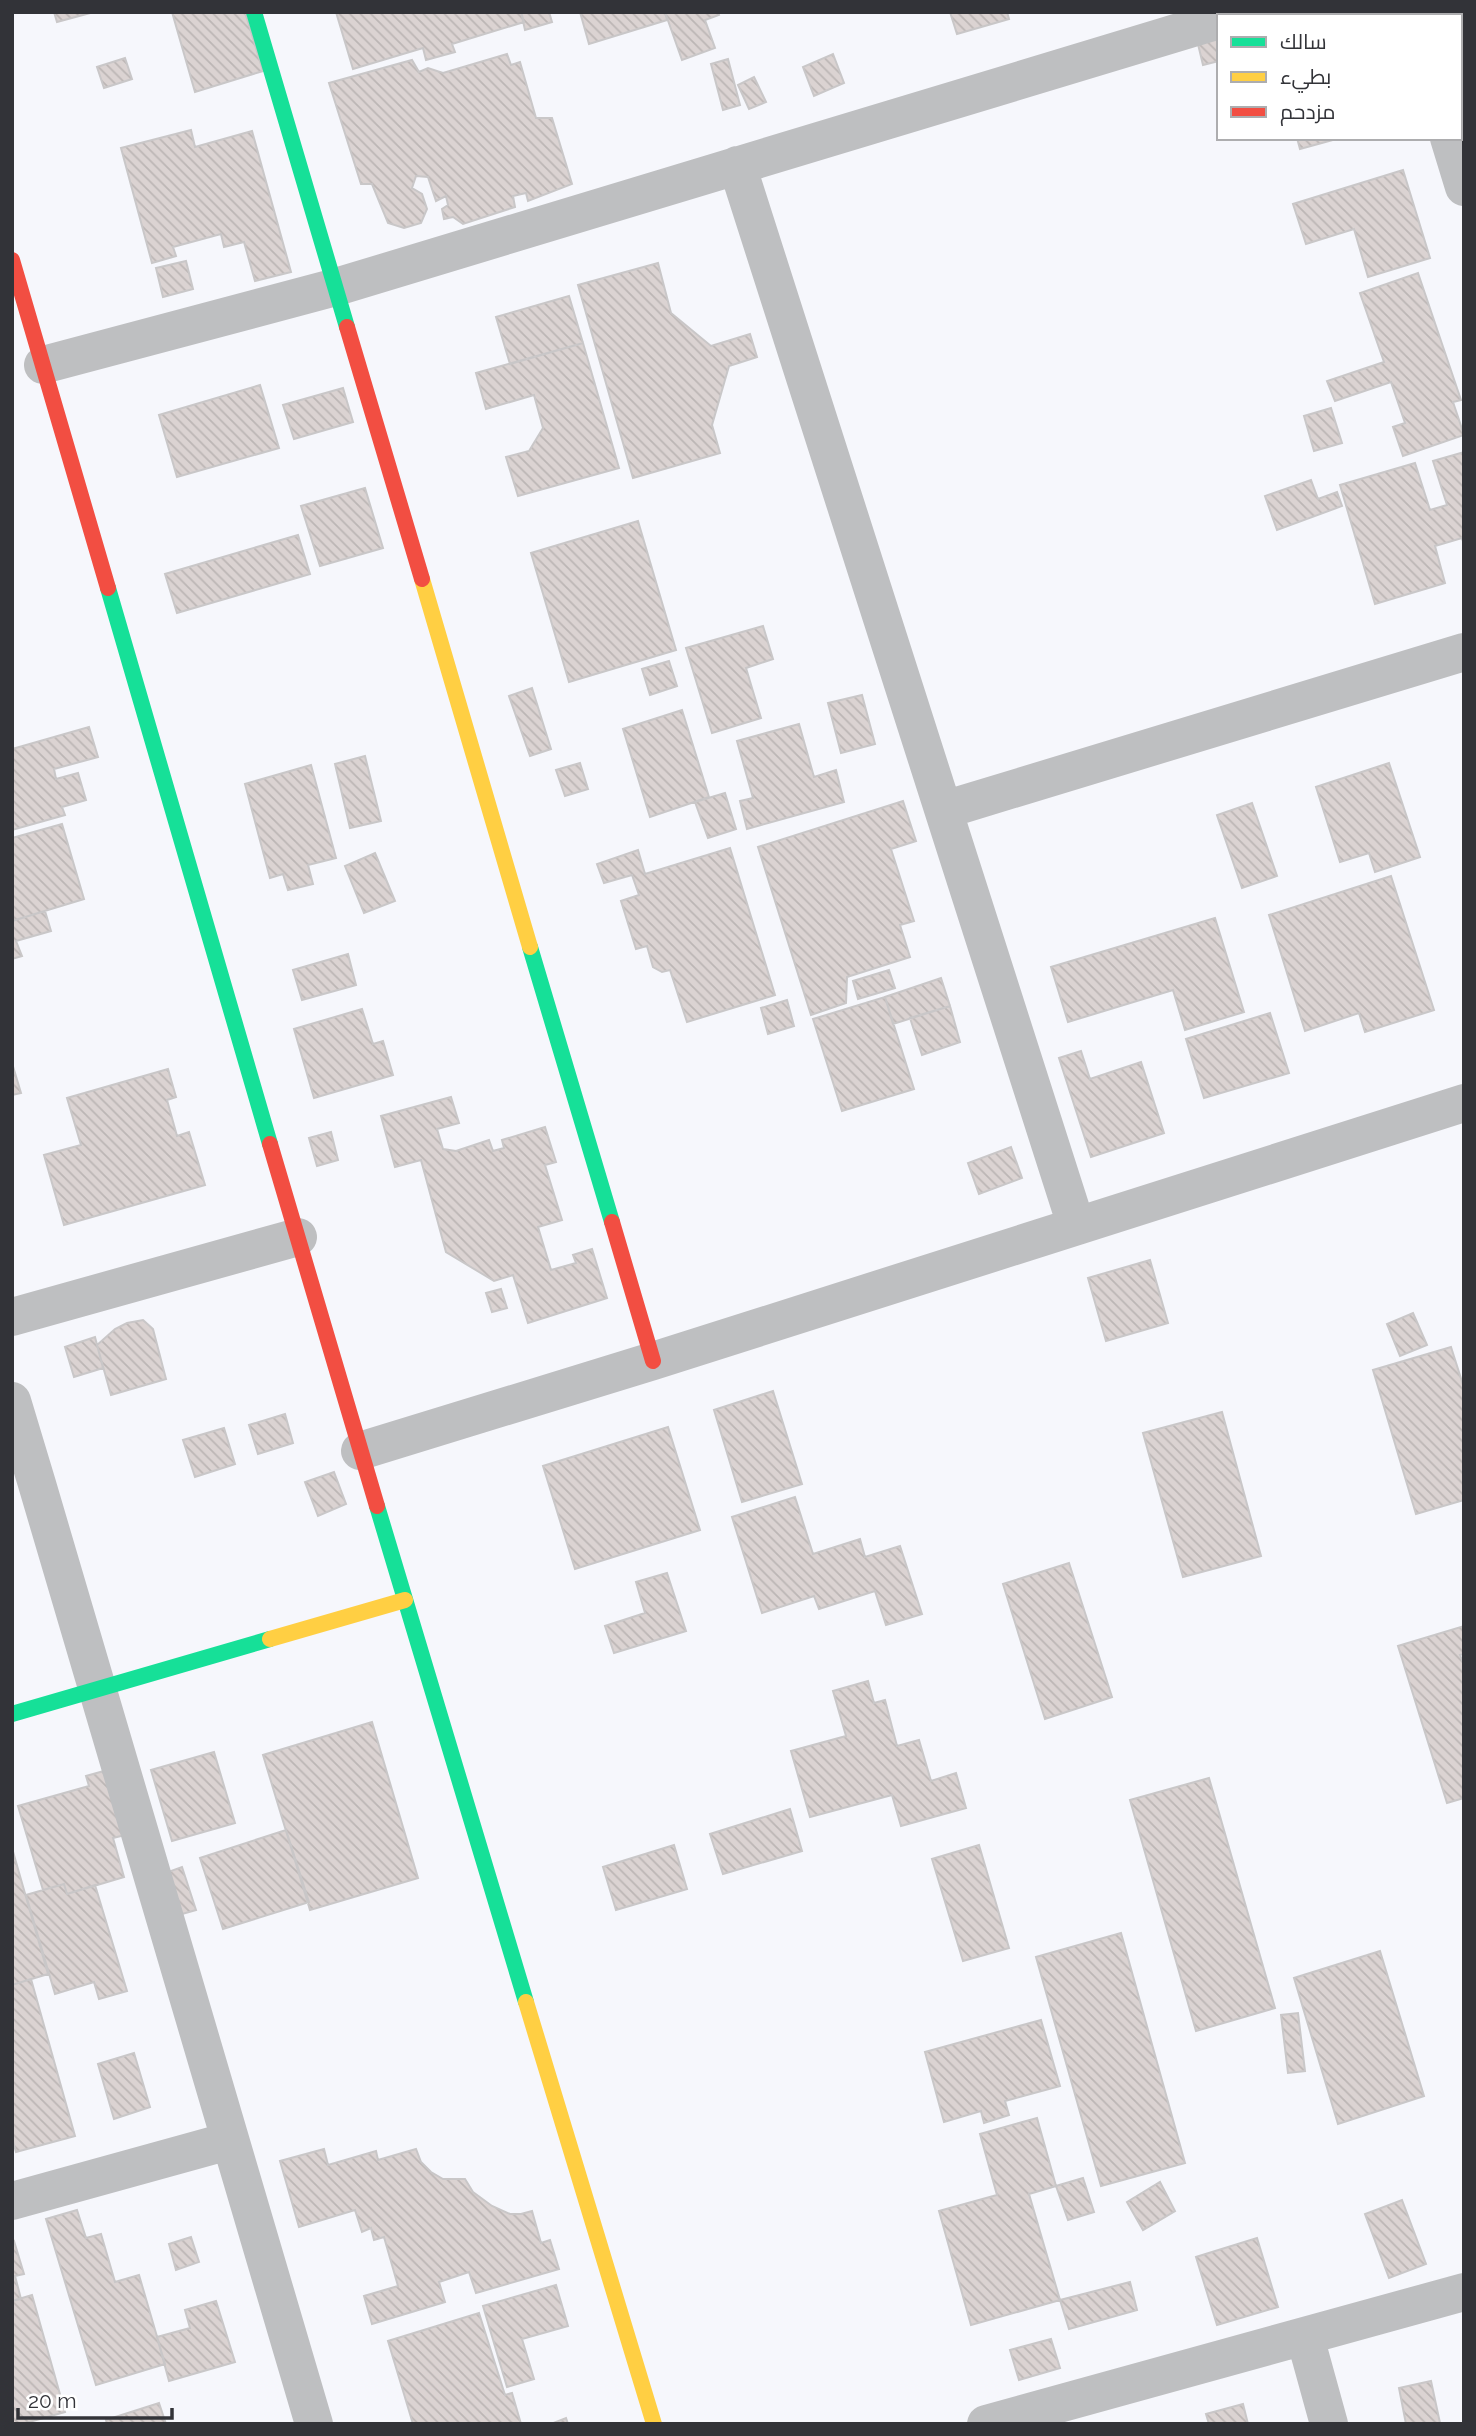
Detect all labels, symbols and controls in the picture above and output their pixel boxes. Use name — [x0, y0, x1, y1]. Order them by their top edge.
legend — [1217, 14, 1462, 140]
text: سالك — [1280, 29, 1327, 54]
text: بطيء — [1280, 64, 1331, 93]
text: مزدحم — [1280, 99, 1335, 126]
scale bar — [18, 2376, 172, 2420]
text: 20 m — [28, 2388, 76, 2413]

